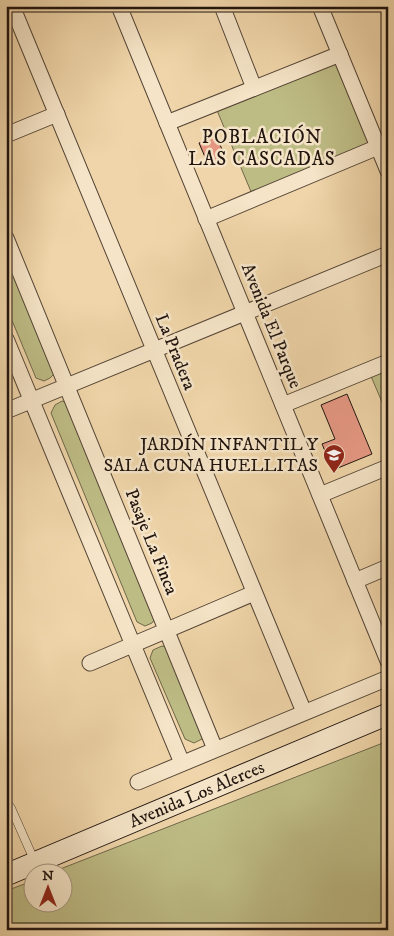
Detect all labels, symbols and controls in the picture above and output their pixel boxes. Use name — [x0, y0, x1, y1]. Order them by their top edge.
district label: POBLACIÓN LAS CASCADAS — [188, 124, 336, 171]
street label: Avenida El Parque — [236, 260, 306, 392]
street label: La Pradera — [150, 311, 200, 394]
place label: JARDÍN INFANTIL Y SALA CUNA HUELLITAS — [104, 433, 319, 477]
school or university icon: JARDÍN INFANTIL Y SALA CUNA HUELLITAS — [322, 443, 346, 474]
street label: Pasaje La Finca — [120, 486, 182, 599]
street label: Avenida Los Alerces — [126, 757, 268, 833]
north arrow — [22, 864, 72, 914]
text: N — [42, 867, 54, 885]

